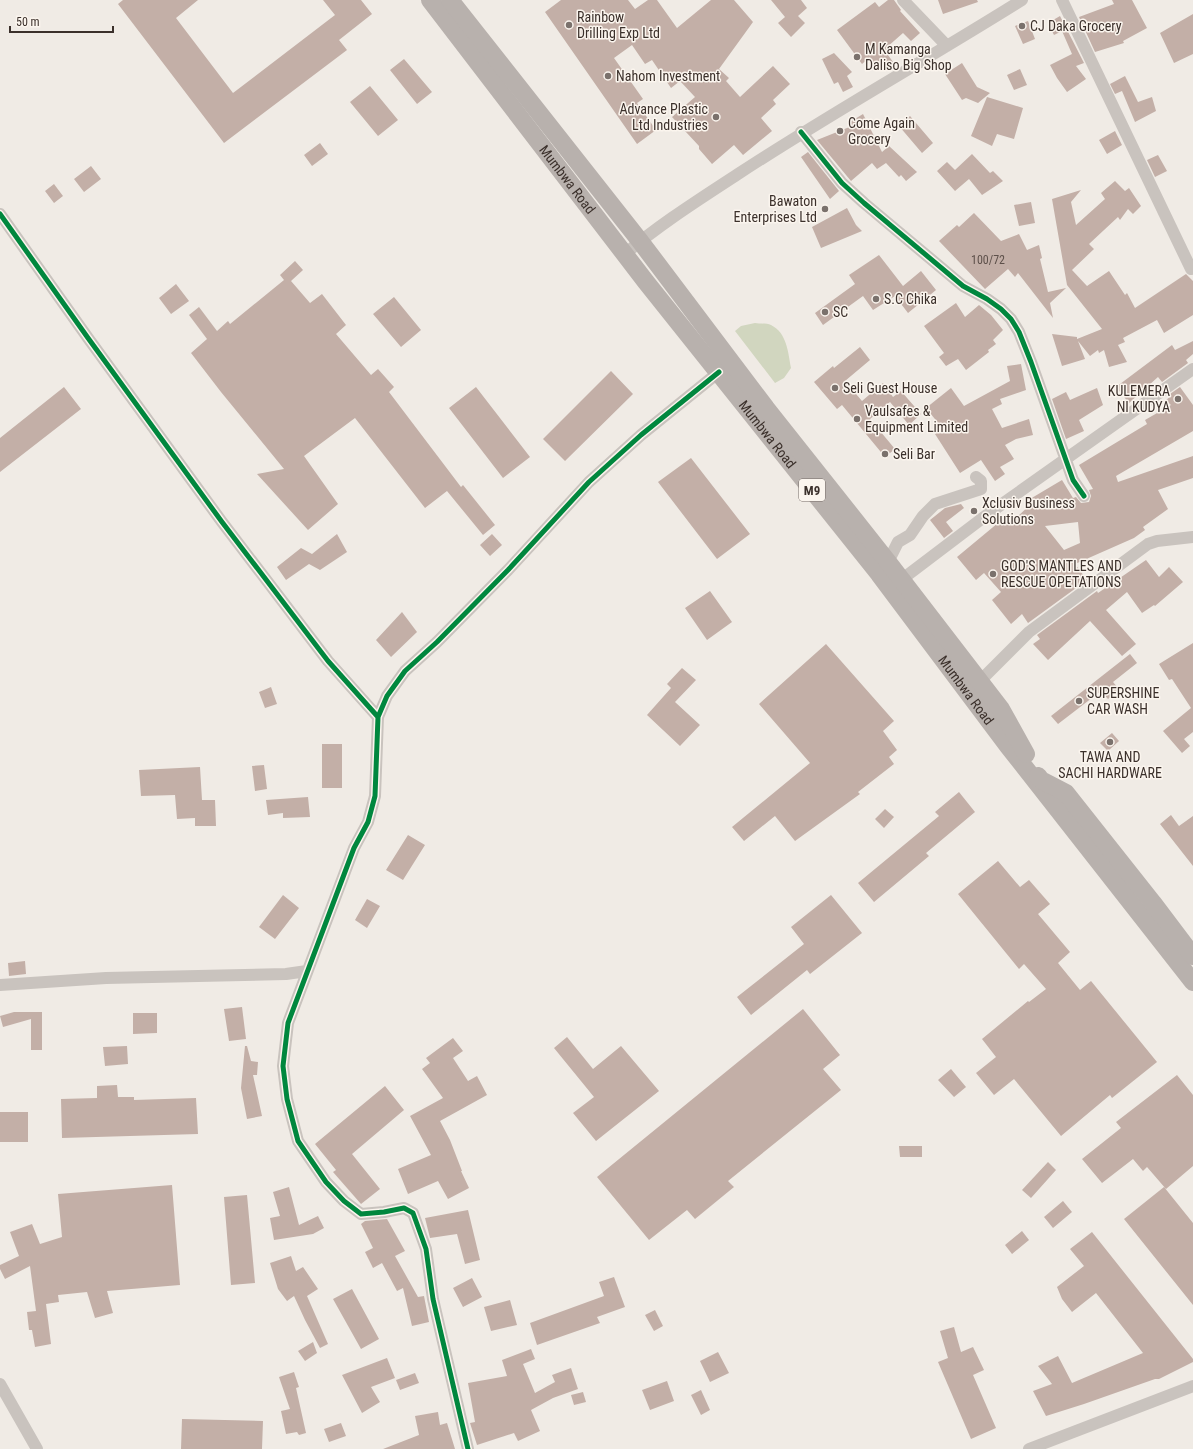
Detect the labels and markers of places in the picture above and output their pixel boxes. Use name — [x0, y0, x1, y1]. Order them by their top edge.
place label: Rainbow Drilling Exp Ltd — [577, 9, 660, 41]
place label: CJ Daka Grocery — [1030, 18, 1122, 34]
marker: Rainbow Drilling Exp Ltd — [564, 20, 574, 30]
marker: CJ Daka Grocery — [1017, 21, 1027, 31]
place label: M Kamanga Daliso Big Shop — [865, 41, 952, 73]
marker: M Kamanga Daliso Big Shop — [852, 52, 862, 62]
place label: Nahom Investment — [616, 68, 720, 84]
marker: Nahom Investment — [603, 71, 613, 81]
place label: Advance Plastic Ltd Industries — [619, 101, 708, 133]
marker: Advance Plastic Ltd Industries — [711, 112, 721, 122]
place label: Come Again Grocery — [848, 115, 915, 147]
marker: Come Again Grocery — [835, 126, 845, 136]
place label: Bawaton Enterprises Ltd — [734, 193, 817, 225]
marker: Bawaton Enterprises Ltd — [820, 204, 830, 214]
place label: S.C Chika — [884, 291, 937, 307]
marker: S.C Chika — [871, 294, 881, 304]
place label: SC — [833, 304, 848, 320]
marker: SC — [820, 307, 830, 317]
place label: Seli Guest House — [843, 380, 938, 396]
marker: Seli Guest House — [830, 383, 840, 393]
place label: KULEMERA NI KUDYA — [1108, 383, 1170, 415]
marker: KULEMERA NI KUDYA — [1173, 394, 1183, 404]
place label: Vaulsafes & Equipment Limited — [865, 403, 968, 435]
marker: Vaulsafes & Equipment Limited — [852, 414, 862, 424]
place label: Seli Bar — [893, 446, 935, 462]
marker: Seli Bar — [880, 449, 890, 459]
place label: Xclusiv Business Solutions — [982, 495, 1075, 527]
marker: Xclusiv Business Solutions — [969, 506, 979, 516]
place label: GOD'S MANTLES AND RESCUE OPETATIONS — [1001, 558, 1122, 590]
marker: GOD'S MANTLES AND RESCUE OPETATIONS — [988, 569, 998, 579]
place label: SUPERSHINE CAR WASH — [1087, 685, 1159, 717]
marker: SUPERSHINE CAR WASH — [1074, 696, 1084, 706]
marker: TAWA AND SACHI HARDWARE — [1105, 737, 1115, 747]
place label: TAWA AND SACHI HARDWARE — [1058, 749, 1162, 781]

